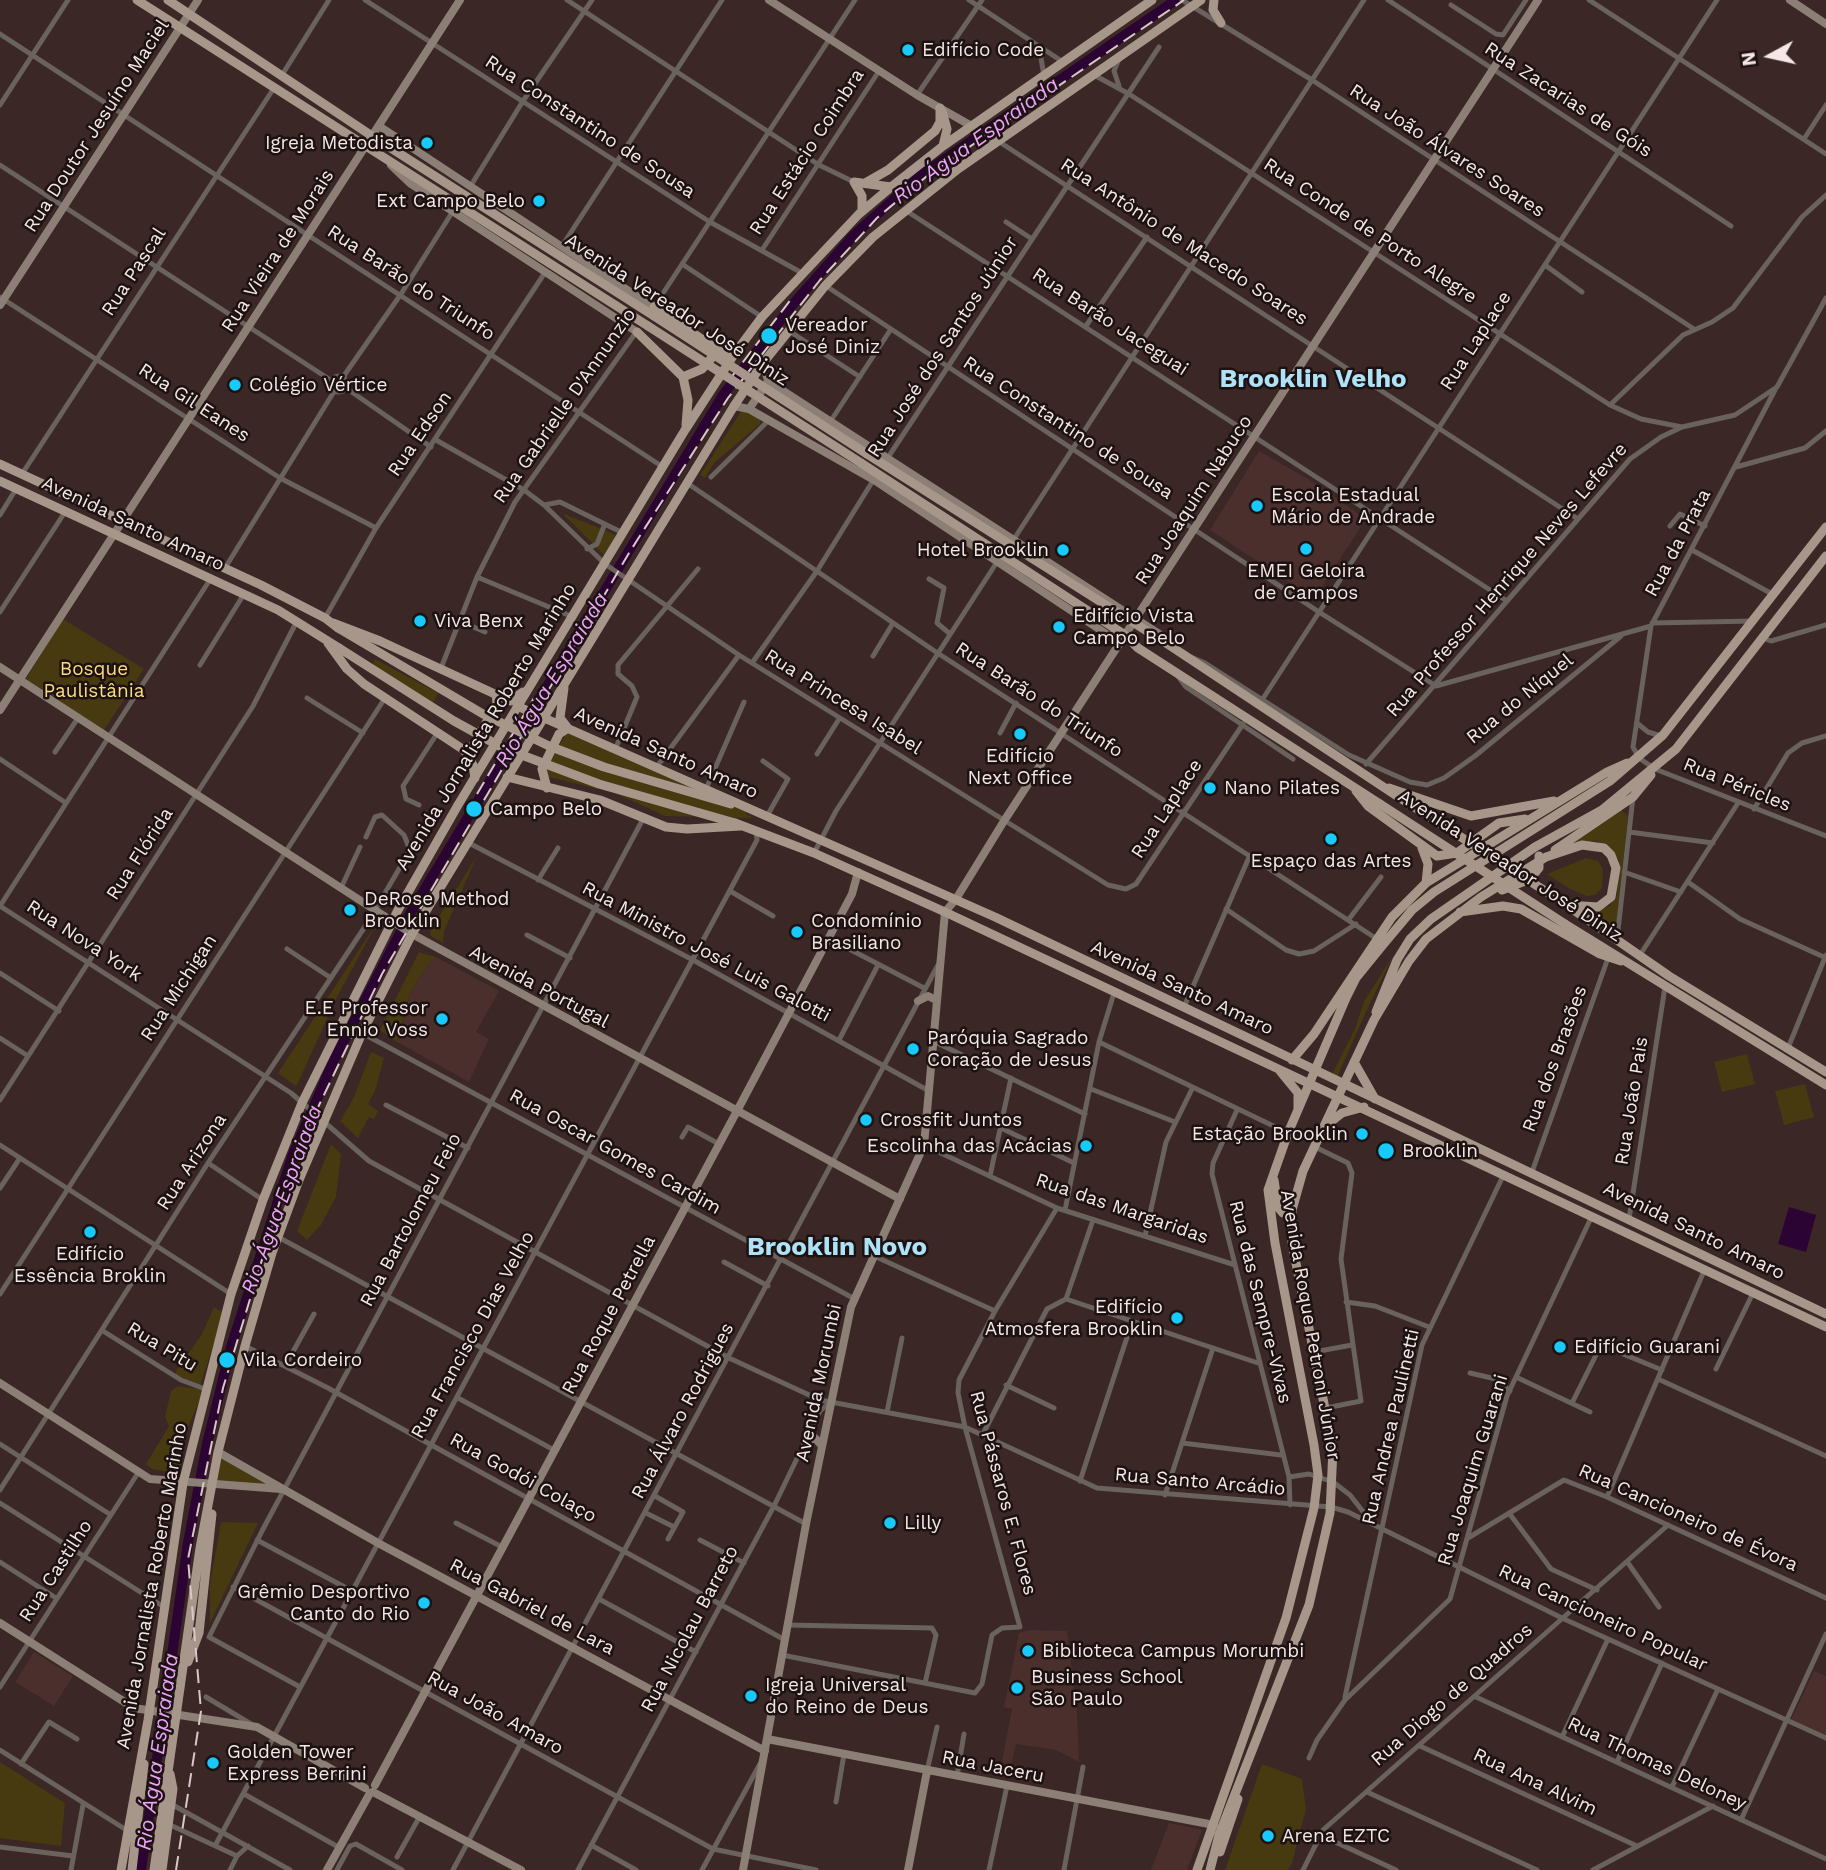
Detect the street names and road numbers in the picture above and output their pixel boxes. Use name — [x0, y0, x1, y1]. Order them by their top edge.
street label: Rua Doutor Jesuíno Maciel — [20, 15, 174, 237]
street label: Rua Zacarias de Góis — [1480, 37, 1656, 163]
street label: Rua Constantino de Sousa — [481, 50, 699, 204]
street label: Rua Estácio Coimbra — [745, 65, 869, 239]
street label: Rua João Álvares Soares — [1345, 79, 1549, 223]
street label: Rua Antônio de Macedo Soares — [1056, 153, 1312, 331]
street label: Rua Conde de Porto Alegre — [1259, 153, 1481, 309]
street label: Rua Vieira de Morais — [217, 165, 339, 337]
street label: Rua Barão do Triunfo — [323, 220, 499, 346]
street label: Rua Pascal — [97, 223, 171, 321]
street label: Avenida Vereador José Diniz — [561, 229, 793, 391]
street label: Rua José dos Santos Júnior — [863, 232, 1023, 462]
street label: Rua Barão Jaceguai — [1028, 263, 1192, 381]
street label: Rua Laplace — [1436, 287, 1516, 395]
street label: Rua Gabrielle D'Annunzio — [489, 304, 641, 508]
street label: Rua Constantino de Sousa — [959, 351, 1177, 505]
street label: Rua Gil Eanes — [134, 359, 254, 447]
street label: Rua Edson — [383, 387, 457, 481]
street label: Rua Joaquim Nabuco — [1131, 411, 1257, 589]
street label: Rua Professor Henrique Neves Lefevre — [1382, 438, 1632, 722]
street label: Avenida Santo Amaro — [38, 472, 228, 576]
street label: Rua da Prata — [1640, 485, 1716, 601]
street label: Avenida Jornalista Roberto Marinho — [391, 579, 581, 875]
street label: Rua Barão do Triunfo — [951, 637, 1127, 763]
street label: Rua Princesa Isabel — [760, 644, 926, 760]
street label: Rua do Níquel — [1462, 649, 1578, 749]
street label: Avenida Santo Amaro — [570, 702, 762, 804]
street label: Rua Péricles — [1680, 753, 1794, 817]
street label: Rua Laplace — [1127, 755, 1207, 863]
street label: Avenida Vereador José Diniz — [1394, 785, 1626, 947]
street label: Rua Flórida — [102, 803, 178, 905]
street label: Rua Ministro José Luis Galotti — [578, 877, 834, 1027]
street label: Rua Nova York — [22, 895, 146, 987]
street label: Rua Michigan — [136, 930, 222, 1046]
street label: Avenida Santo Amaro — [1087, 936, 1277, 1040]
street label: Avenida Portugal — [465, 941, 613, 1033]
street label: Rua dos Brasões — [1518, 983, 1592, 1135]
street label: Rua João Pais — [1611, 1035, 1653, 1167]
street label: Rua Oscar Gomes Cardim — [505, 1084, 725, 1220]
street label: Rua Arizona — [152, 1109, 232, 1215]
street label: Rua Bartolomeu Feio — [356, 1129, 466, 1311]
street label: Rua das Margaridas — [1033, 1169, 1211, 1249]
street label: Avenida Santo Amaro — [1599, 1177, 1789, 1285]
street label: Avenida Roque Petroni Júnior — [1275, 1188, 1345, 1462]
street label: Rua das Sempre-Vivas — [1224, 1198, 1296, 1406]
street label: Rua Francisco Dias Velho — [406, 1227, 540, 1443]
street label: Rua Roque Petrella — [557, 1231, 661, 1399]
street label: Avenida Morumbi — [791, 1302, 847, 1464]
street label: Rua Pitu — [123, 1317, 201, 1377]
street label: Rua Álvaro Rodrigues — [627, 1319, 739, 1503]
street label: Rua Andrea Paulinetti — [1357, 1327, 1425, 1527]
street label: Rua Joaquim Guarani — [1433, 1372, 1513, 1568]
street label: Rua Pássaros E. Flores — [965, 1388, 1041, 1598]
street label: Avenida Jornalista Roberto Marinho — [112, 1421, 192, 1751]
street label: Rua Godói Colaço — [446, 1428, 600, 1528]
street label: Rua Cancioneiro de Évora — [1575, 1459, 1801, 1577]
street label: Rua Santo Arcádio — [1114, 1463, 1286, 1501]
street label: Rua Castilho — [15, 1516, 97, 1626]
street label: Rua Nicolau Barreto — [636, 1542, 744, 1716]
street label: Rua Gabriel de Lara — [446, 1554, 618, 1660]
street label: Rua Cancioneiro Popular — [1495, 1560, 1711, 1676]
street label: Rua Diogo de Quadros — [1367, 1619, 1537, 1771]
street label: Rua João Amaro — [423, 1666, 567, 1760]
street label: Rua Thomas Deloney — [1564, 1712, 1750, 1816]
street label: Rua Ana Alvim — [1469, 1743, 1601, 1821]
street label: Rua Jaceru — [940, 1746, 1046, 1788]

